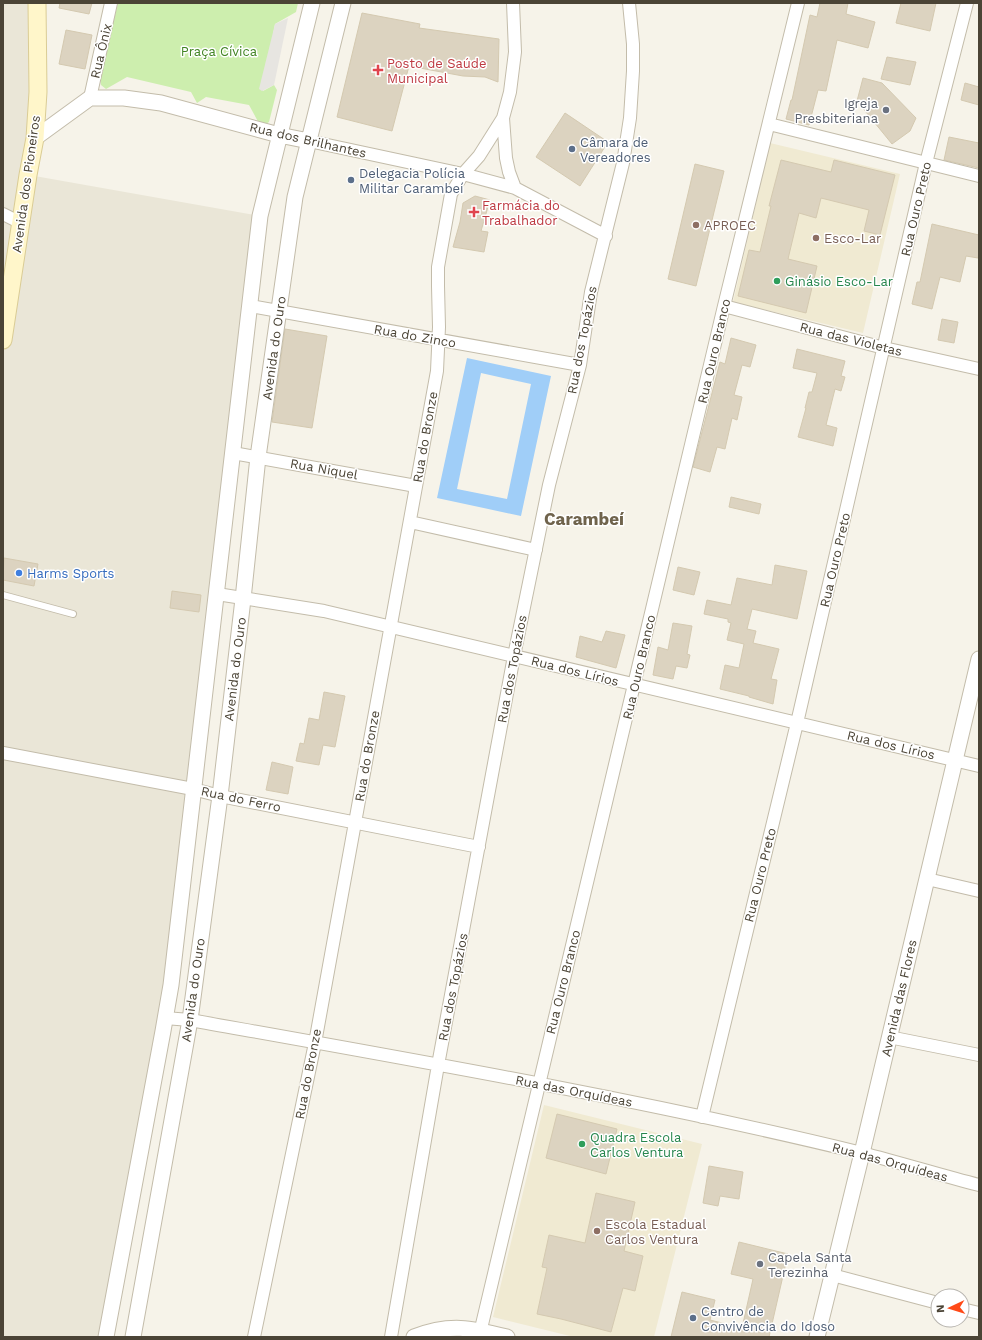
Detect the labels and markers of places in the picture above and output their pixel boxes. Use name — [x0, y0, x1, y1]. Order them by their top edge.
place label: Posto de Saúde Municipal — [387, 56, 486, 86]
marker: Posto de Saúde Municipal — [372, 64, 384, 76]
place label: Igreja Presbiteriana — [795, 96, 879, 126]
marker: Igreja Presbiteriana — [881, 105, 891, 115]
place label: Câmara de Vereadores — [580, 135, 651, 165]
marker: Câmara de Vereadores — [567, 144, 577, 154]
place label: Delegacia Polícia Militar Carambeí — [359, 166, 466, 196]
marker: Delegacia Polícia Militar Carambeí — [346, 175, 356, 185]
place label: Farmácia do Trabalhador — [482, 198, 560, 228]
marker: Farmácia do Trabalhador — [469, 207, 479, 217]
place label: APROEC — [704, 218, 756, 233]
marker: APROEC — [691, 220, 701, 230]
place label: Esco-Lar — [824, 231, 881, 246]
marker: Esco-Lar — [811, 233, 821, 243]
place label: Ginásio Esco-Lar — [785, 274, 893, 289]
marker: Ginásio Esco-Lar — [772, 276, 782, 286]
place label: Harms Sports — [27, 566, 114, 581]
marker: Harms Sports — [14, 568, 24, 578]
place label: Quadra Escola Carlos Ventura — [590, 1130, 684, 1160]
marker: Quadra Escola Carlos Ventura — [577, 1139, 587, 1149]
place label: Escola Estadual Carlos Ventura — [605, 1217, 706, 1247]
marker: Escola Estadual Carlos Ventura — [592, 1226, 602, 1236]
place label: Capela Santa Terezinha — [768, 1250, 852, 1280]
marker: Capela Santa Terezinha — [755, 1259, 765, 1269]
place label: Centro de Convivência do Idoso — [701, 1304, 835, 1334]
marker: Centro de Convivência do Idoso — [688, 1313, 698, 1323]

